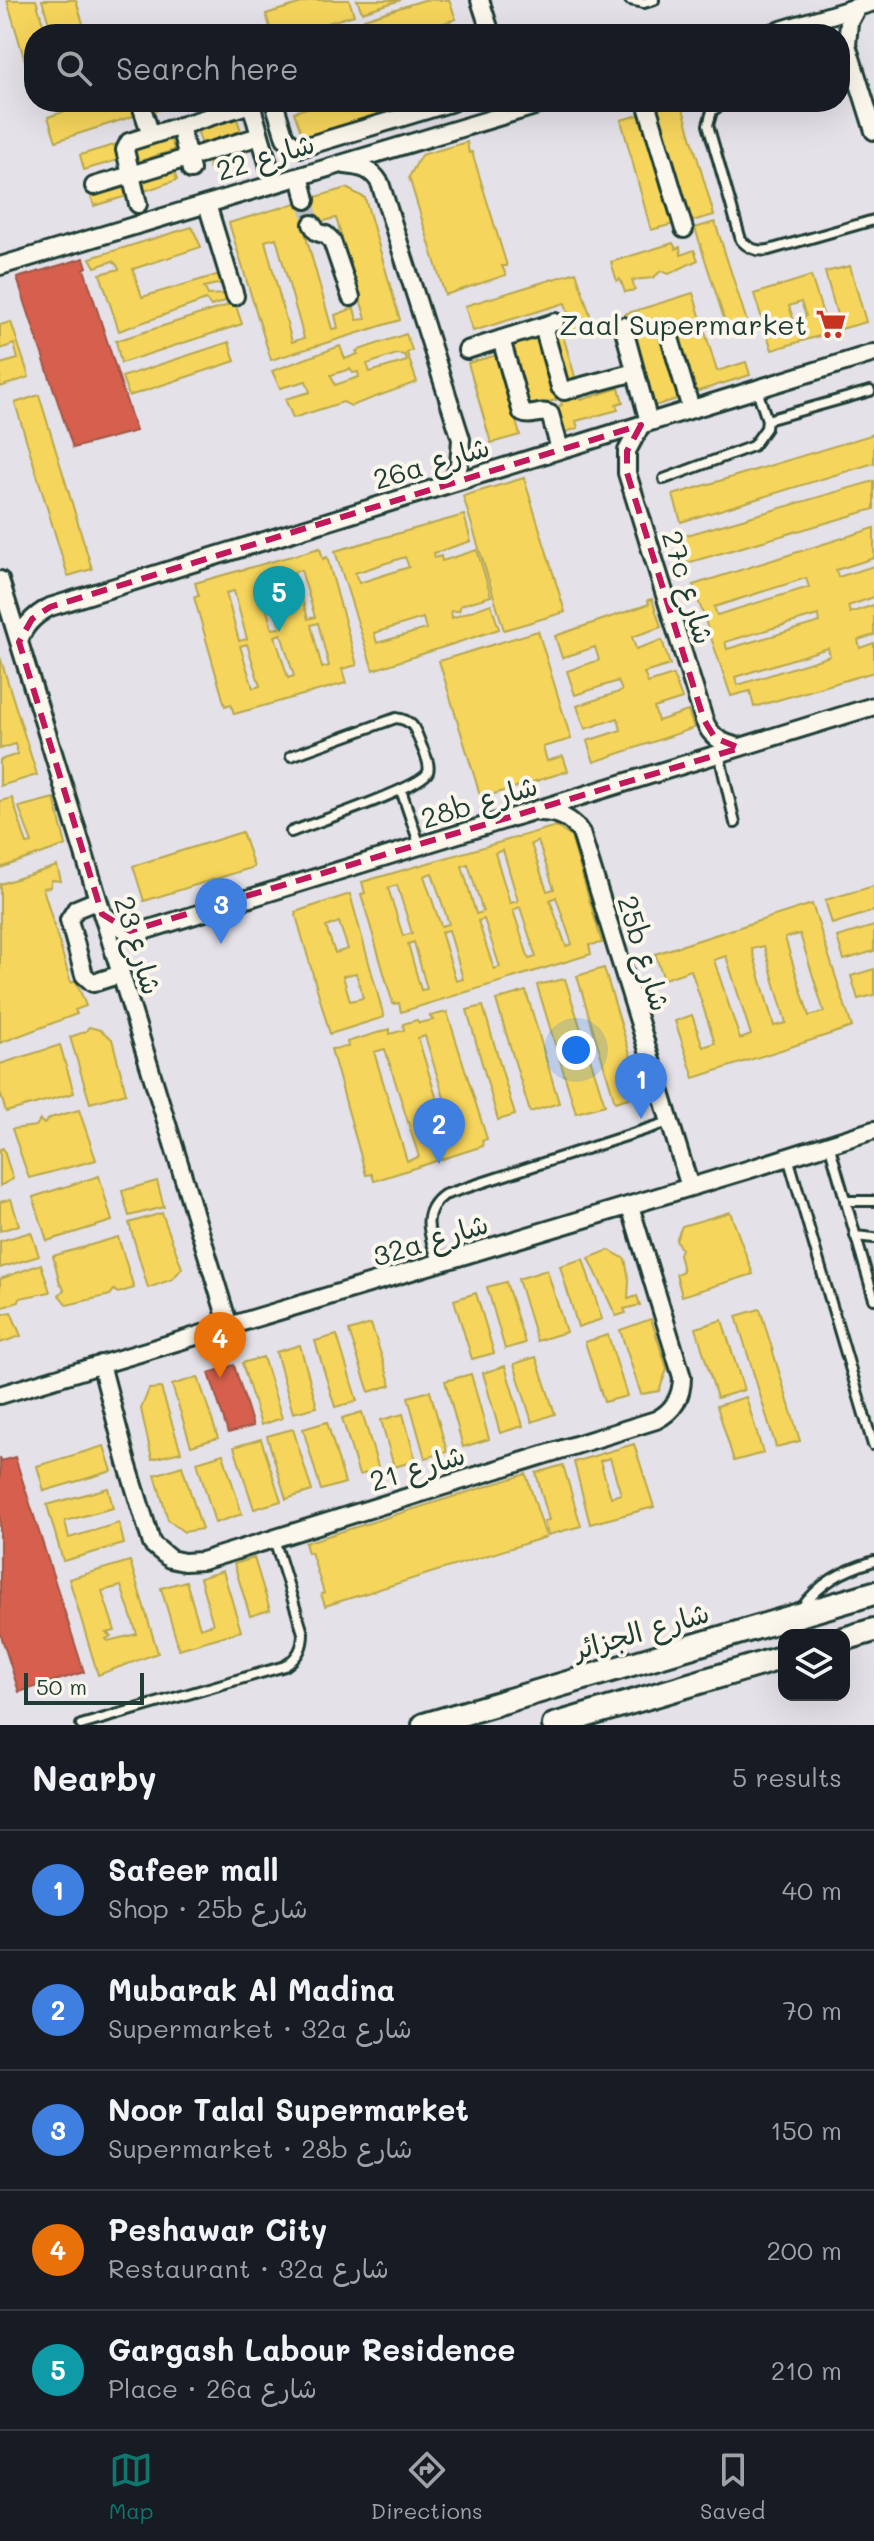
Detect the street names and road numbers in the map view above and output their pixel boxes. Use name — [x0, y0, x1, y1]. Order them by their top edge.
street label: شارع 22 — [212, 124, 319, 191]
street label: 26a شارع — [369, 427, 494, 500]
street label: 27c شارع — [652, 526, 723, 649]
street label: 28b شارع — [416, 766, 542, 839]
street label: شارع 23 — [104, 891, 171, 1000]
street label: 25b شارع — [607, 891, 680, 1016]
street label: 32a شارع — [368, 1204, 493, 1276]
street label: شارع 21 — [365, 1436, 470, 1501]
street label: شارع الجزائر — [567, 1593, 714, 1670]

